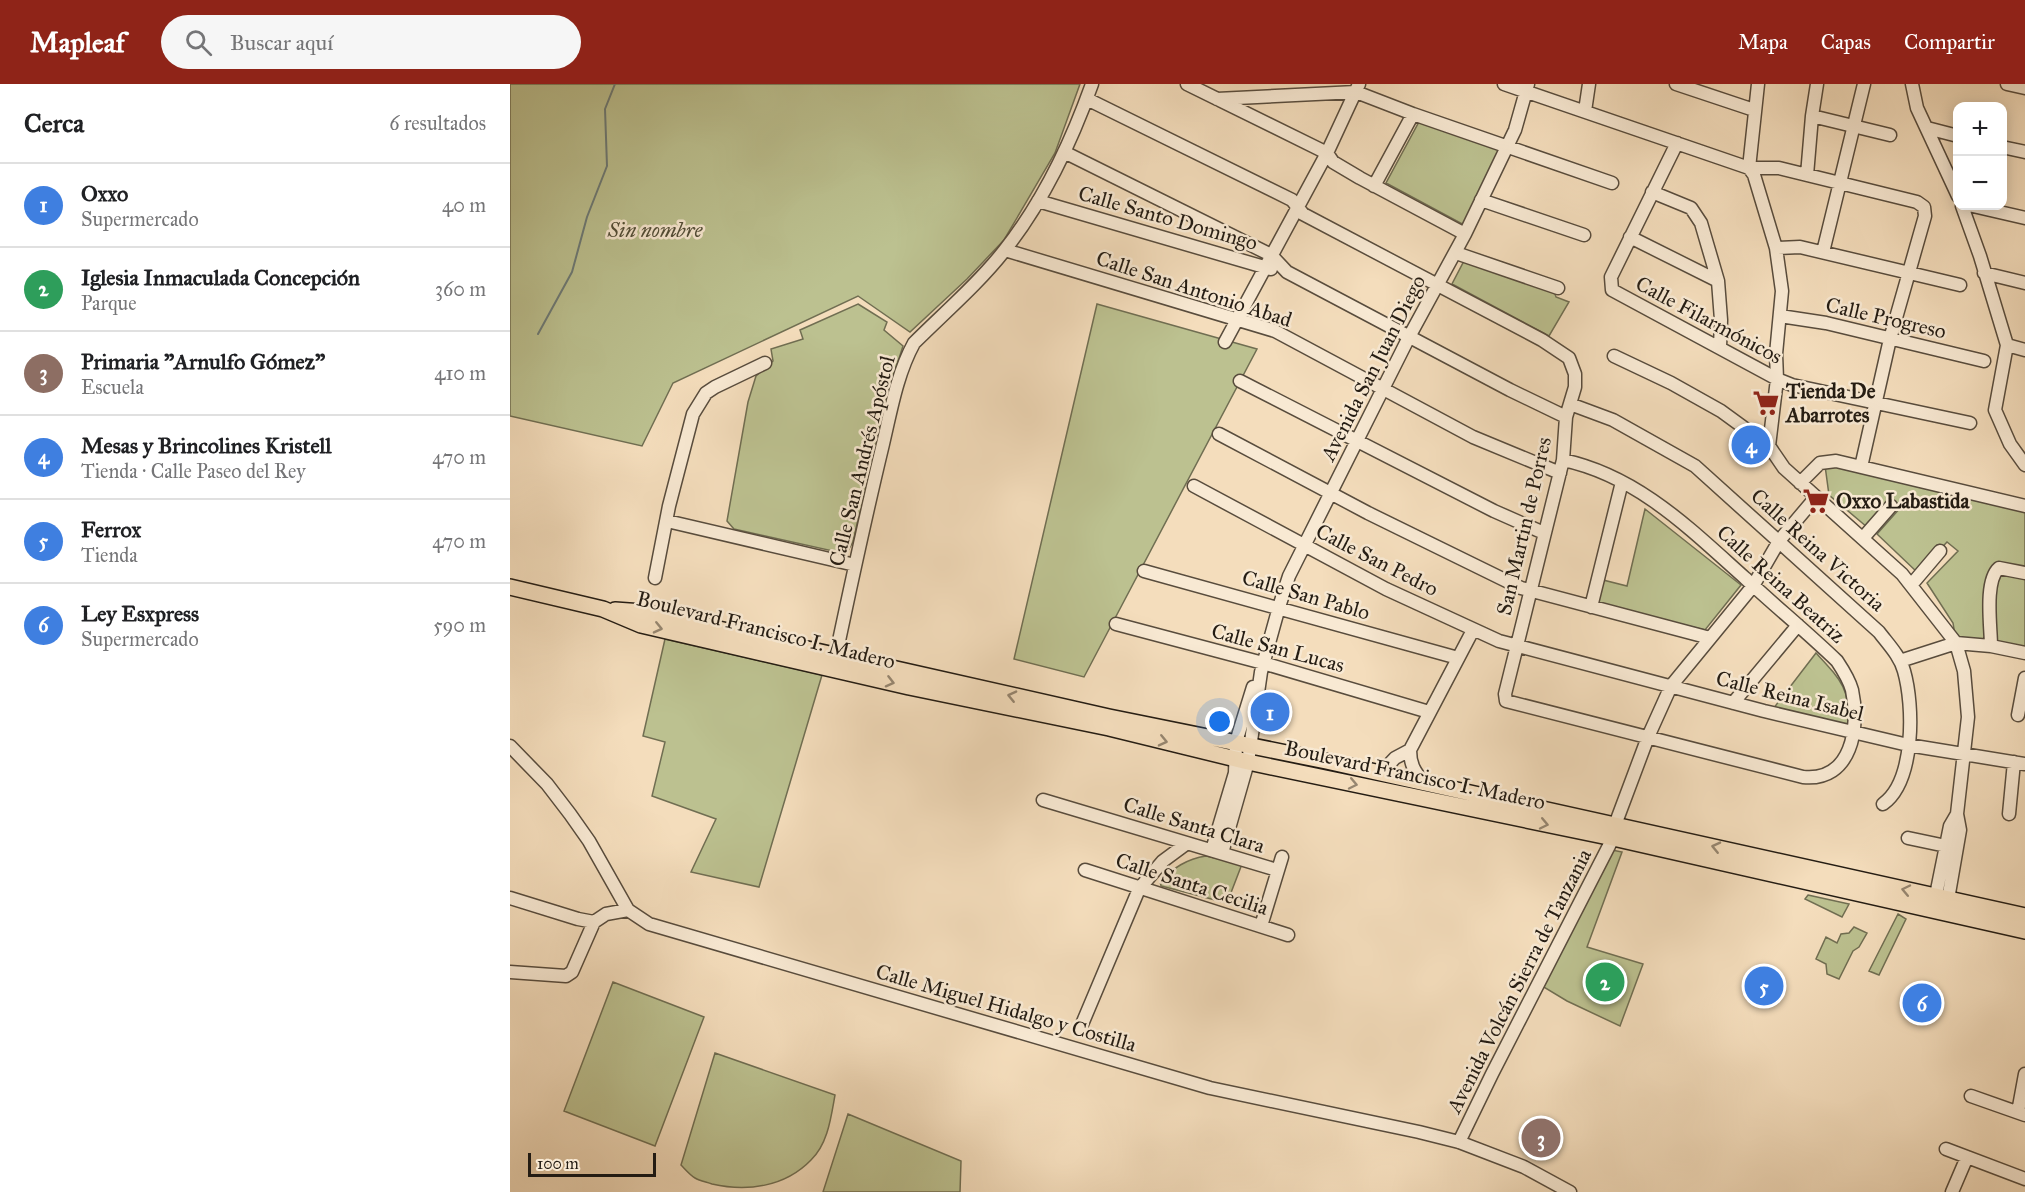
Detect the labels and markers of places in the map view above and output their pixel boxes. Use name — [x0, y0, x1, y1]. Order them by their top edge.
place label: Tienda De Abarrotes — [1784, 378, 1876, 428]
supermarket icon: Tienda De Abarrotes — [1751, 388, 1781, 418]
pin: 4 — [1732, 422, 1770, 468]
supermarket icon: Oxxo Labastida — [1801, 486, 1831, 516]
place label: Oxxo Labastida — [1836, 488, 1971, 514]
pin: 1 — [1250, 690, 1290, 734]
pin: 2 — [1586, 960, 1624, 1004]
pin: 5 — [1744, 964, 1784, 1008]
pin: 6 — [1902, 980, 1942, 1026]
pin: 3 — [1522, 1116, 1560, 1160]

